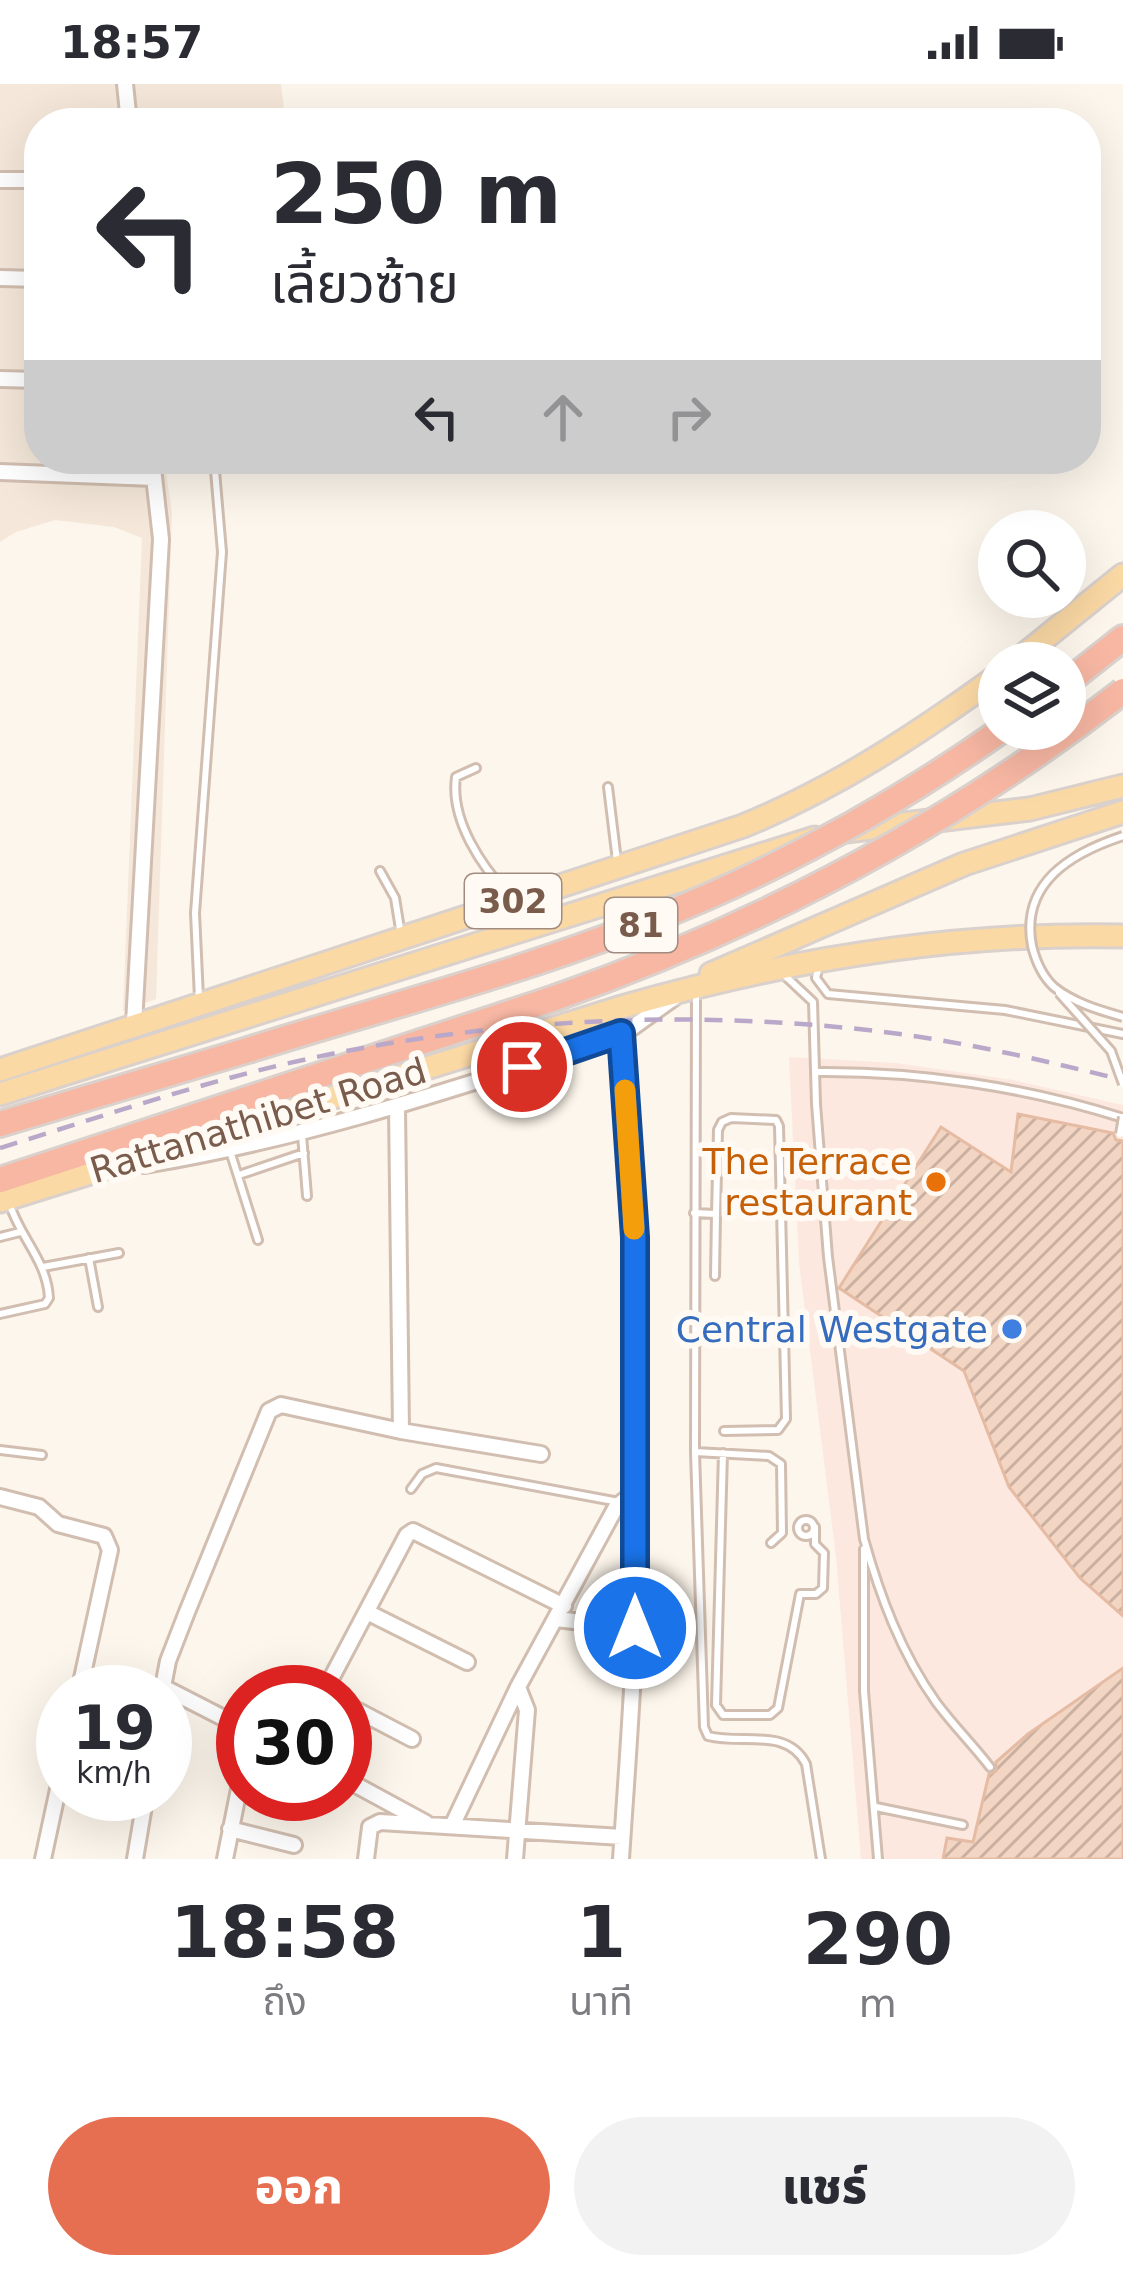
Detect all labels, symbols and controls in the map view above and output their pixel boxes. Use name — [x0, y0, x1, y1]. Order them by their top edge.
text: 18:57 — [60, 16, 203, 69]
text: 250 m — [270, 145, 562, 243]
icon: left — [72, 156, 228, 312]
text: เลี้ยวซ้าย — [270, 252, 459, 315]
icon: left — [404, 384, 470, 450]
icon: ahead — [530, 384, 596, 450]
icon: right — [656, 384, 722, 450]
map controls — [978, 510, 1086, 750]
button: search — [978, 510, 1086, 618]
button: layers — [978, 642, 1086, 750]
road number: 302 — [465, 874, 561, 928]
road number: 81 — [605, 898, 677, 952]
pin — [471, 1016, 573, 1118]
icon: arrive — [489, 1034, 555, 1100]
street label: Rattanathibet Road — [85, 1050, 431, 1191]
place label: The Terrace restaurant — [702, 1141, 912, 1223]
marker: The Terrace restaurant — [923, 1169, 949, 1195]
place label: Central Westgate — [676, 1309, 988, 1350]
marker: Central Westgate — [999, 1316, 1025, 1342]
position arrow — [572, 1565, 698, 1691]
speed limit sign: 30 — [216, 1665, 372, 1821]
text: 19 — [72, 1693, 156, 1763]
text: km/h — [76, 1755, 152, 1790]
text: 18:58 — [170, 1890, 399, 1974]
text: 1 — [576, 1890, 626, 1974]
text: 290 — [803, 1897, 953, 1981]
text: ถึง — [262, 1979, 307, 2024]
text: นาที — [569, 1979, 633, 2024]
text: m — [859, 1981, 897, 2026]
button: ออก — [48, 2117, 550, 2255]
button: แชร์ — [574, 2117, 1075, 2255]

